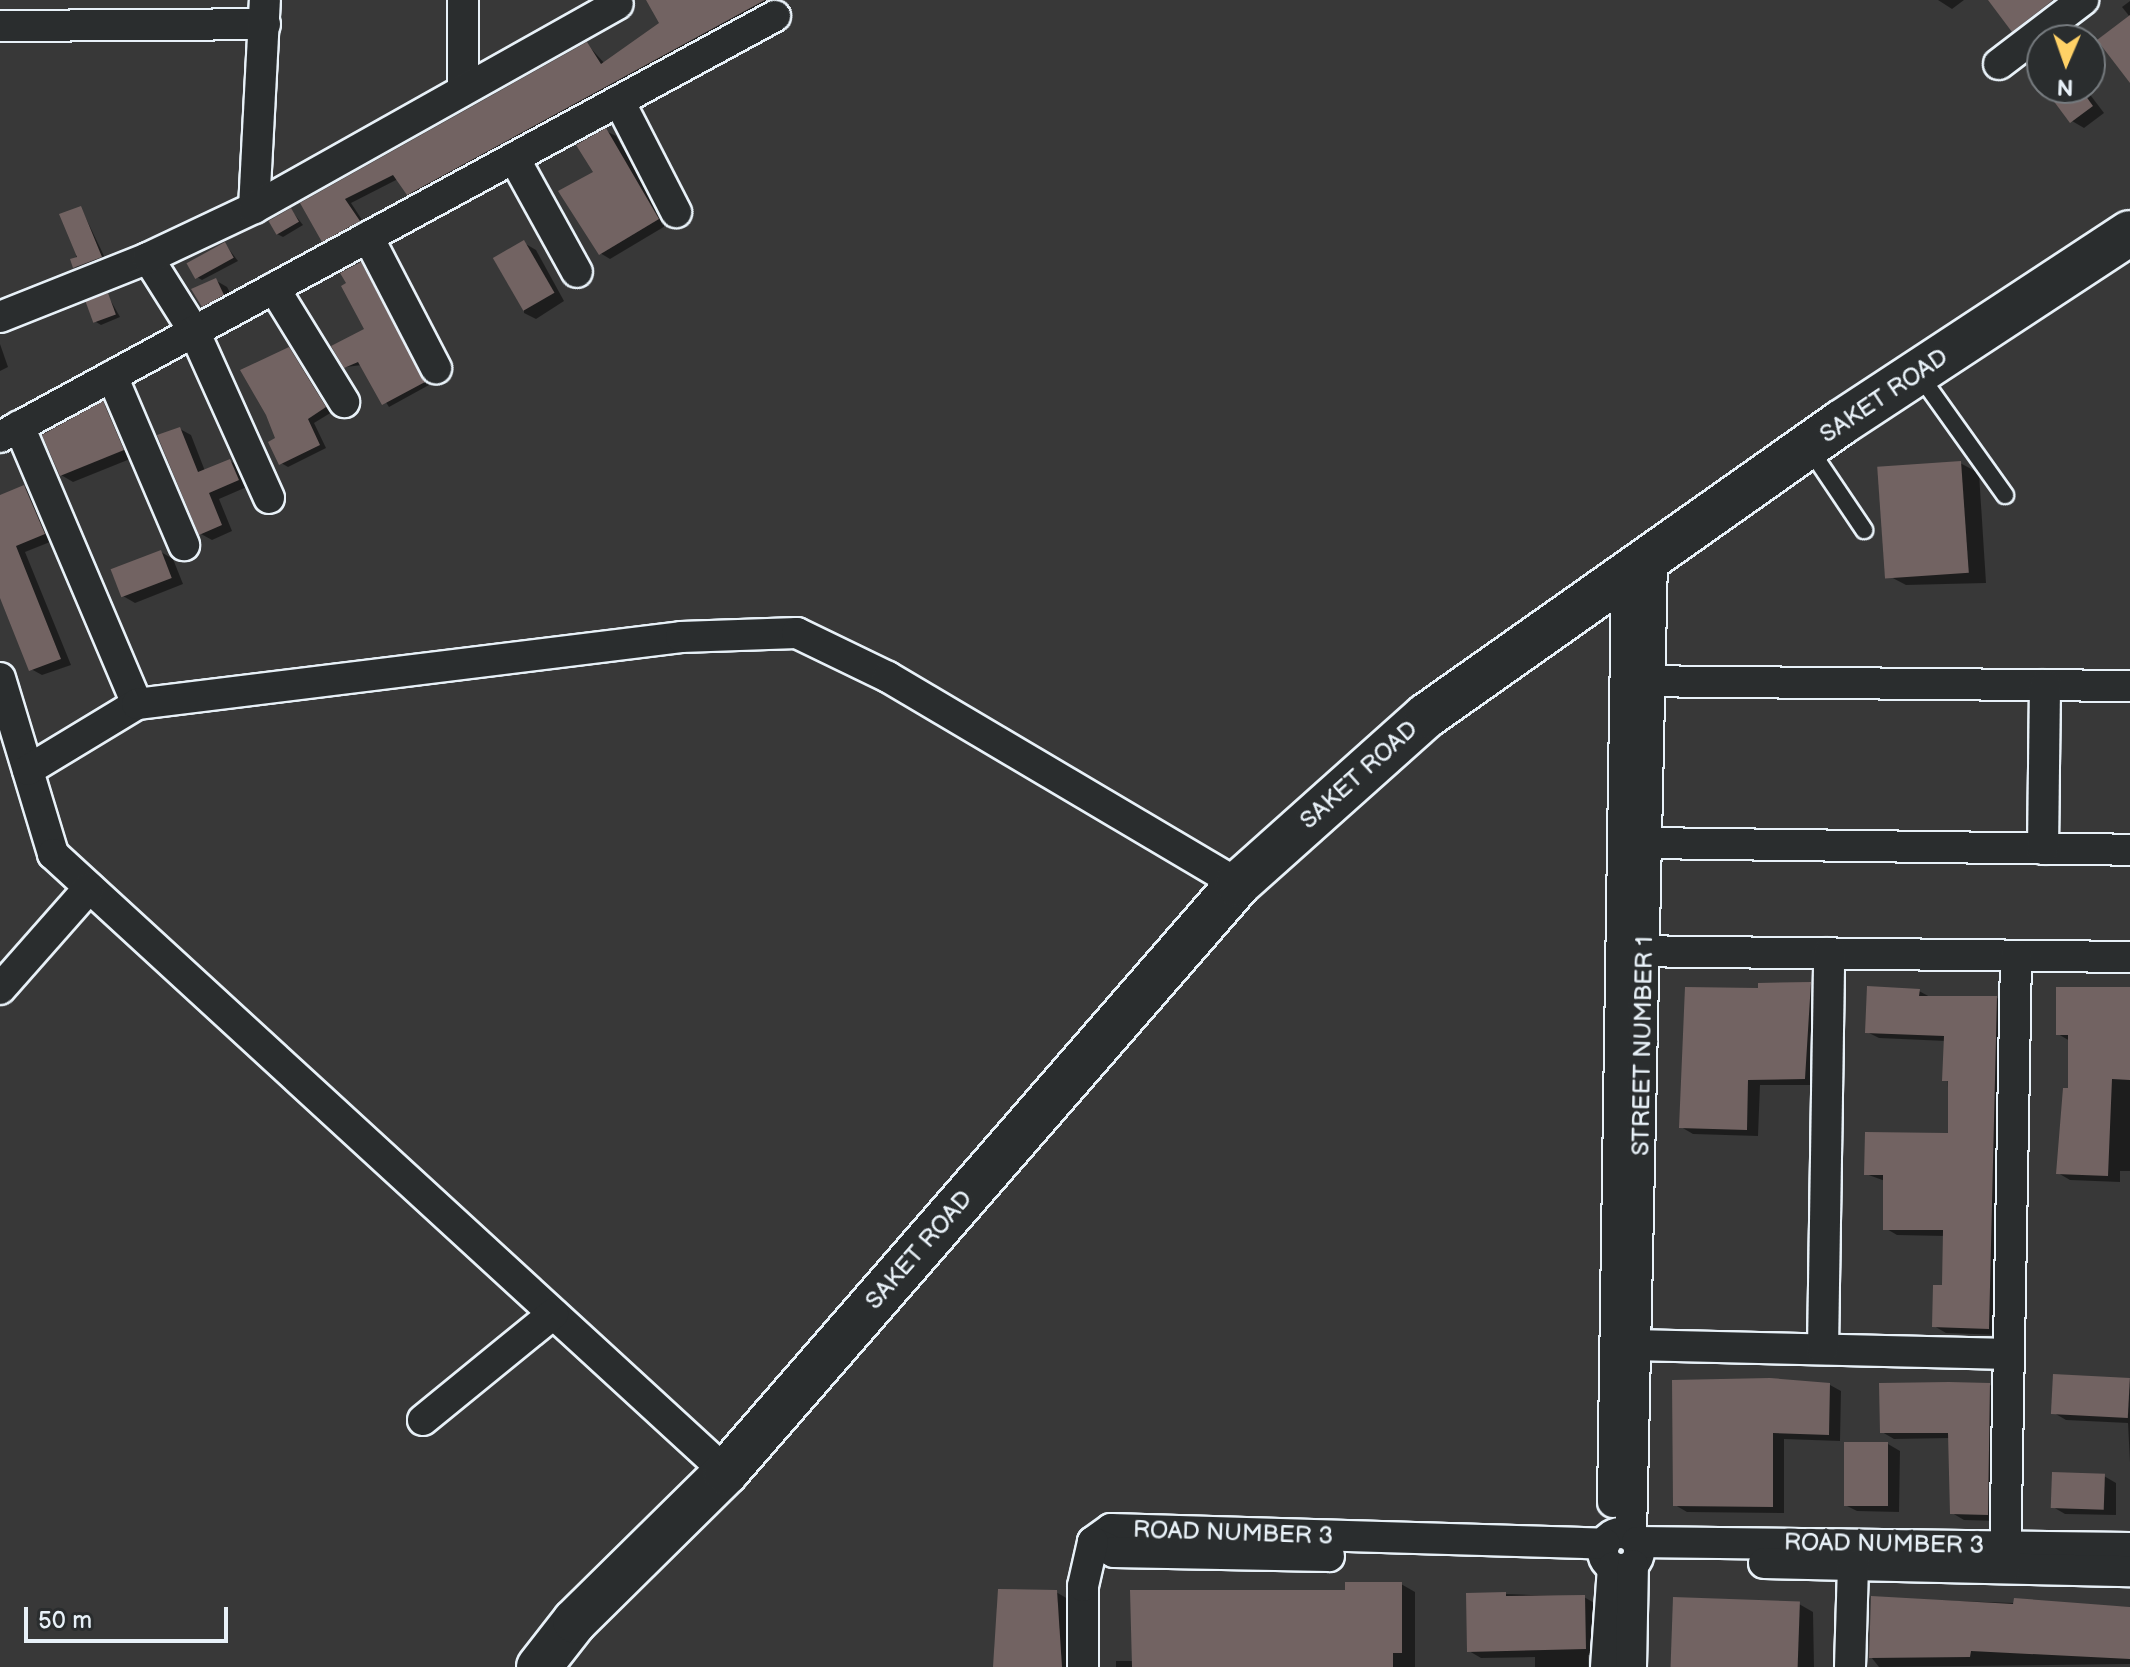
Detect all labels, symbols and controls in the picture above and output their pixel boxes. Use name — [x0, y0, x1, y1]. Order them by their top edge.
north arrow — [2026, 24, 2106, 104]
text: N — [2056, 73, 2074, 100]
street label: SAKET ROAD — [1815, 343, 1953, 449]
street label: SAKET ROAD — [1294, 715, 1424, 835]
street label: STREET NUMBER 1 — [1627, 936, 1659, 1156]
street label: SAKET ROAD — [860, 1185, 978, 1315]
street label: ROAD NUMBER 3 — [1132, 1515, 1334, 1551]
street label: ROAD NUMBER 3 — [1784, 1528, 1984, 1560]
scale bar — [28, 1591, 232, 1641]
text: 50 m — [38, 1606, 92, 1635]

